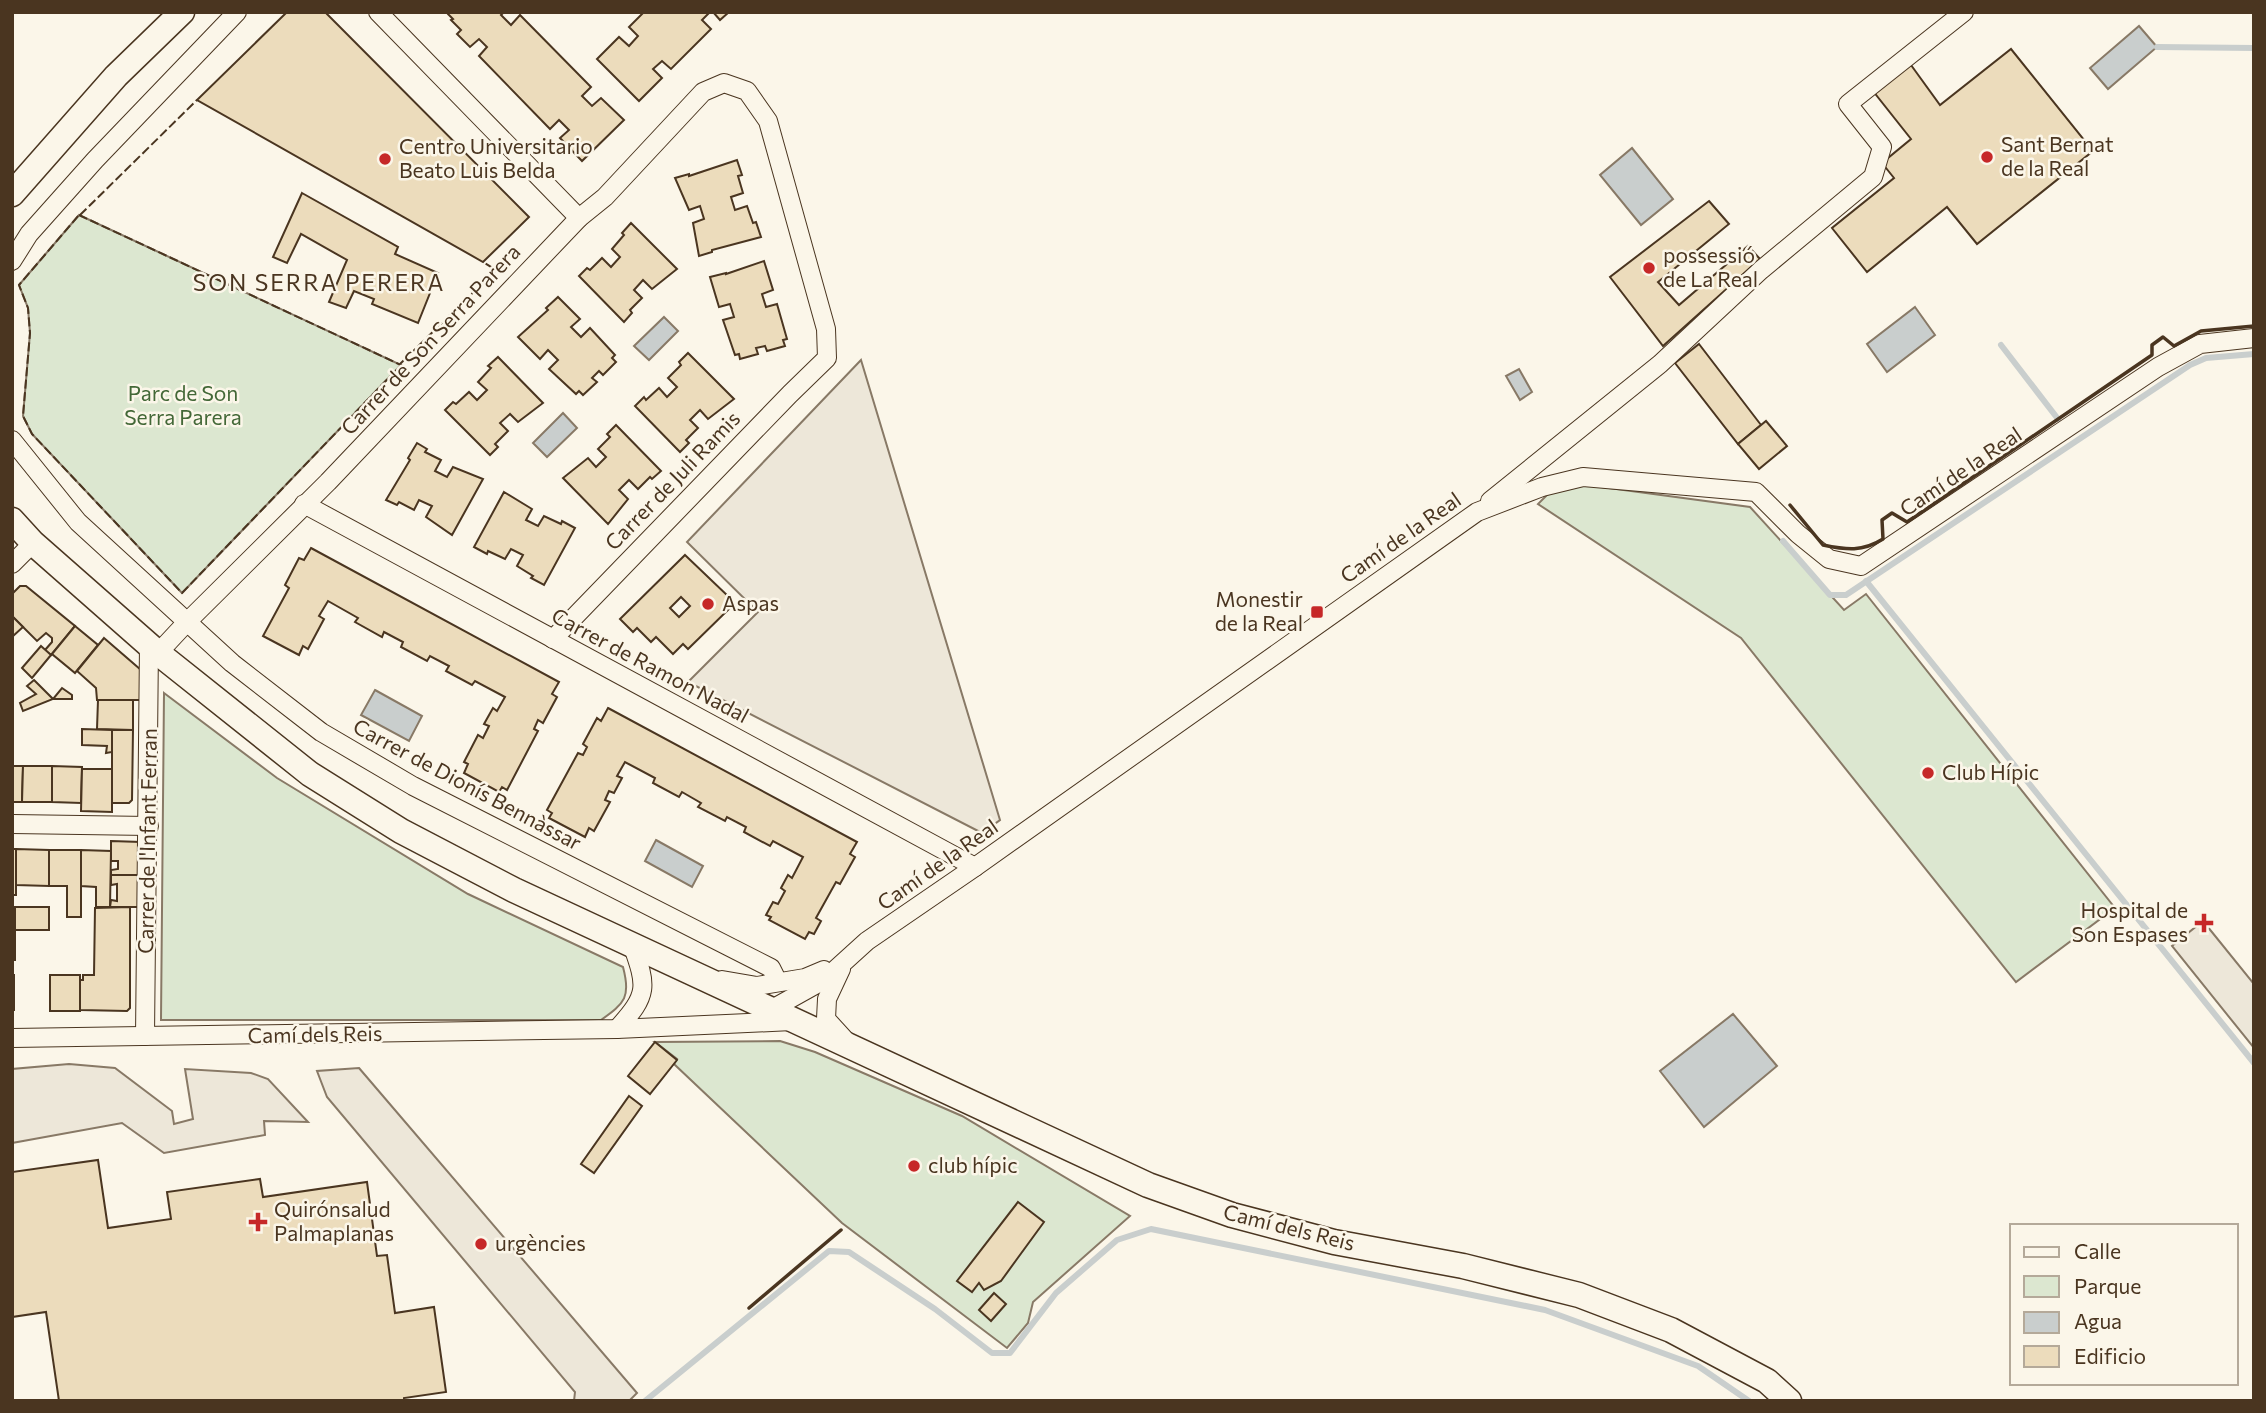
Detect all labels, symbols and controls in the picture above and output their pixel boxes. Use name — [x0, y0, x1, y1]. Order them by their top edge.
place label: Sant Bernat de la Real — [2001, 131, 2114, 180]
place label: Centro Universitario Beato Luis Belda — [399, 133, 593, 182]
marker: Sant Bernat de la Real — [1979, 149, 1995, 165]
marker: Centro Universitario Beato Luis Belda — [377, 151, 393, 167]
street label: Carrer de Son Serra Parera — [335, 239, 525, 439]
place label: possessió de La Real — [1663, 242, 1758, 291]
marker: possessió de La Real — [1641, 260, 1657, 276]
district label: SON SERRA PERERA — [193, 268, 445, 296]
park label: Parc de Son Serra Parera — [124, 380, 242, 429]
street label: Carrer de Juli Ramis — [599, 405, 745, 555]
street label: Camí de la Real — [1895, 421, 2026, 521]
street label: Camí de la Real — [1335, 486, 1465, 588]
place label: Monestir de la Real — [1215, 586, 1303, 635]
place label: Aspas — [722, 590, 779, 615]
marker: Aspas — [700, 596, 716, 612]
street label: Carrer de Ramon Nadal — [548, 602, 754, 727]
marker: Monestir de la Real — [1309, 604, 1325, 620]
street label: Carrer de Dionís Bennàssar — [349, 713, 586, 855]
street label: Carrer de l'Infant Ferran — [132, 728, 161, 954]
place label: Club Hípic — [1942, 759, 2039, 784]
marker: Club Hípic — [1920, 765, 1936, 781]
street label: Camí de la Real — [872, 813, 1002, 915]
place label: Hospital de Son Espases — [2072, 897, 2188, 946]
marker: Hospital de Son Espases — [2194, 913, 2214, 933]
street label: Camí dels Reis — [247, 1020, 383, 1047]
place label: club hípic — [928, 1152, 1018, 1177]
marker: club hípic — [906, 1158, 922, 1174]
place label: Quirónsalud Palmaplanas — [274, 1196, 394, 1245]
street label: Camí dels Reis — [1221, 1198, 1358, 1255]
marker: Quirónsalud Palmaplanas — [248, 1212, 268, 1232]
legend — [2010, 1224, 2238, 1385]
place label: urgències — [495, 1230, 586, 1255]
marker: urgències — [473, 1236, 489, 1252]
text: Calle — [2074, 1238, 2121, 1263]
text: Parque — [2074, 1273, 2141, 1298]
text: Agua — [2074, 1308, 2122, 1333]
text: Edificio — [2074, 1343, 2146, 1368]

